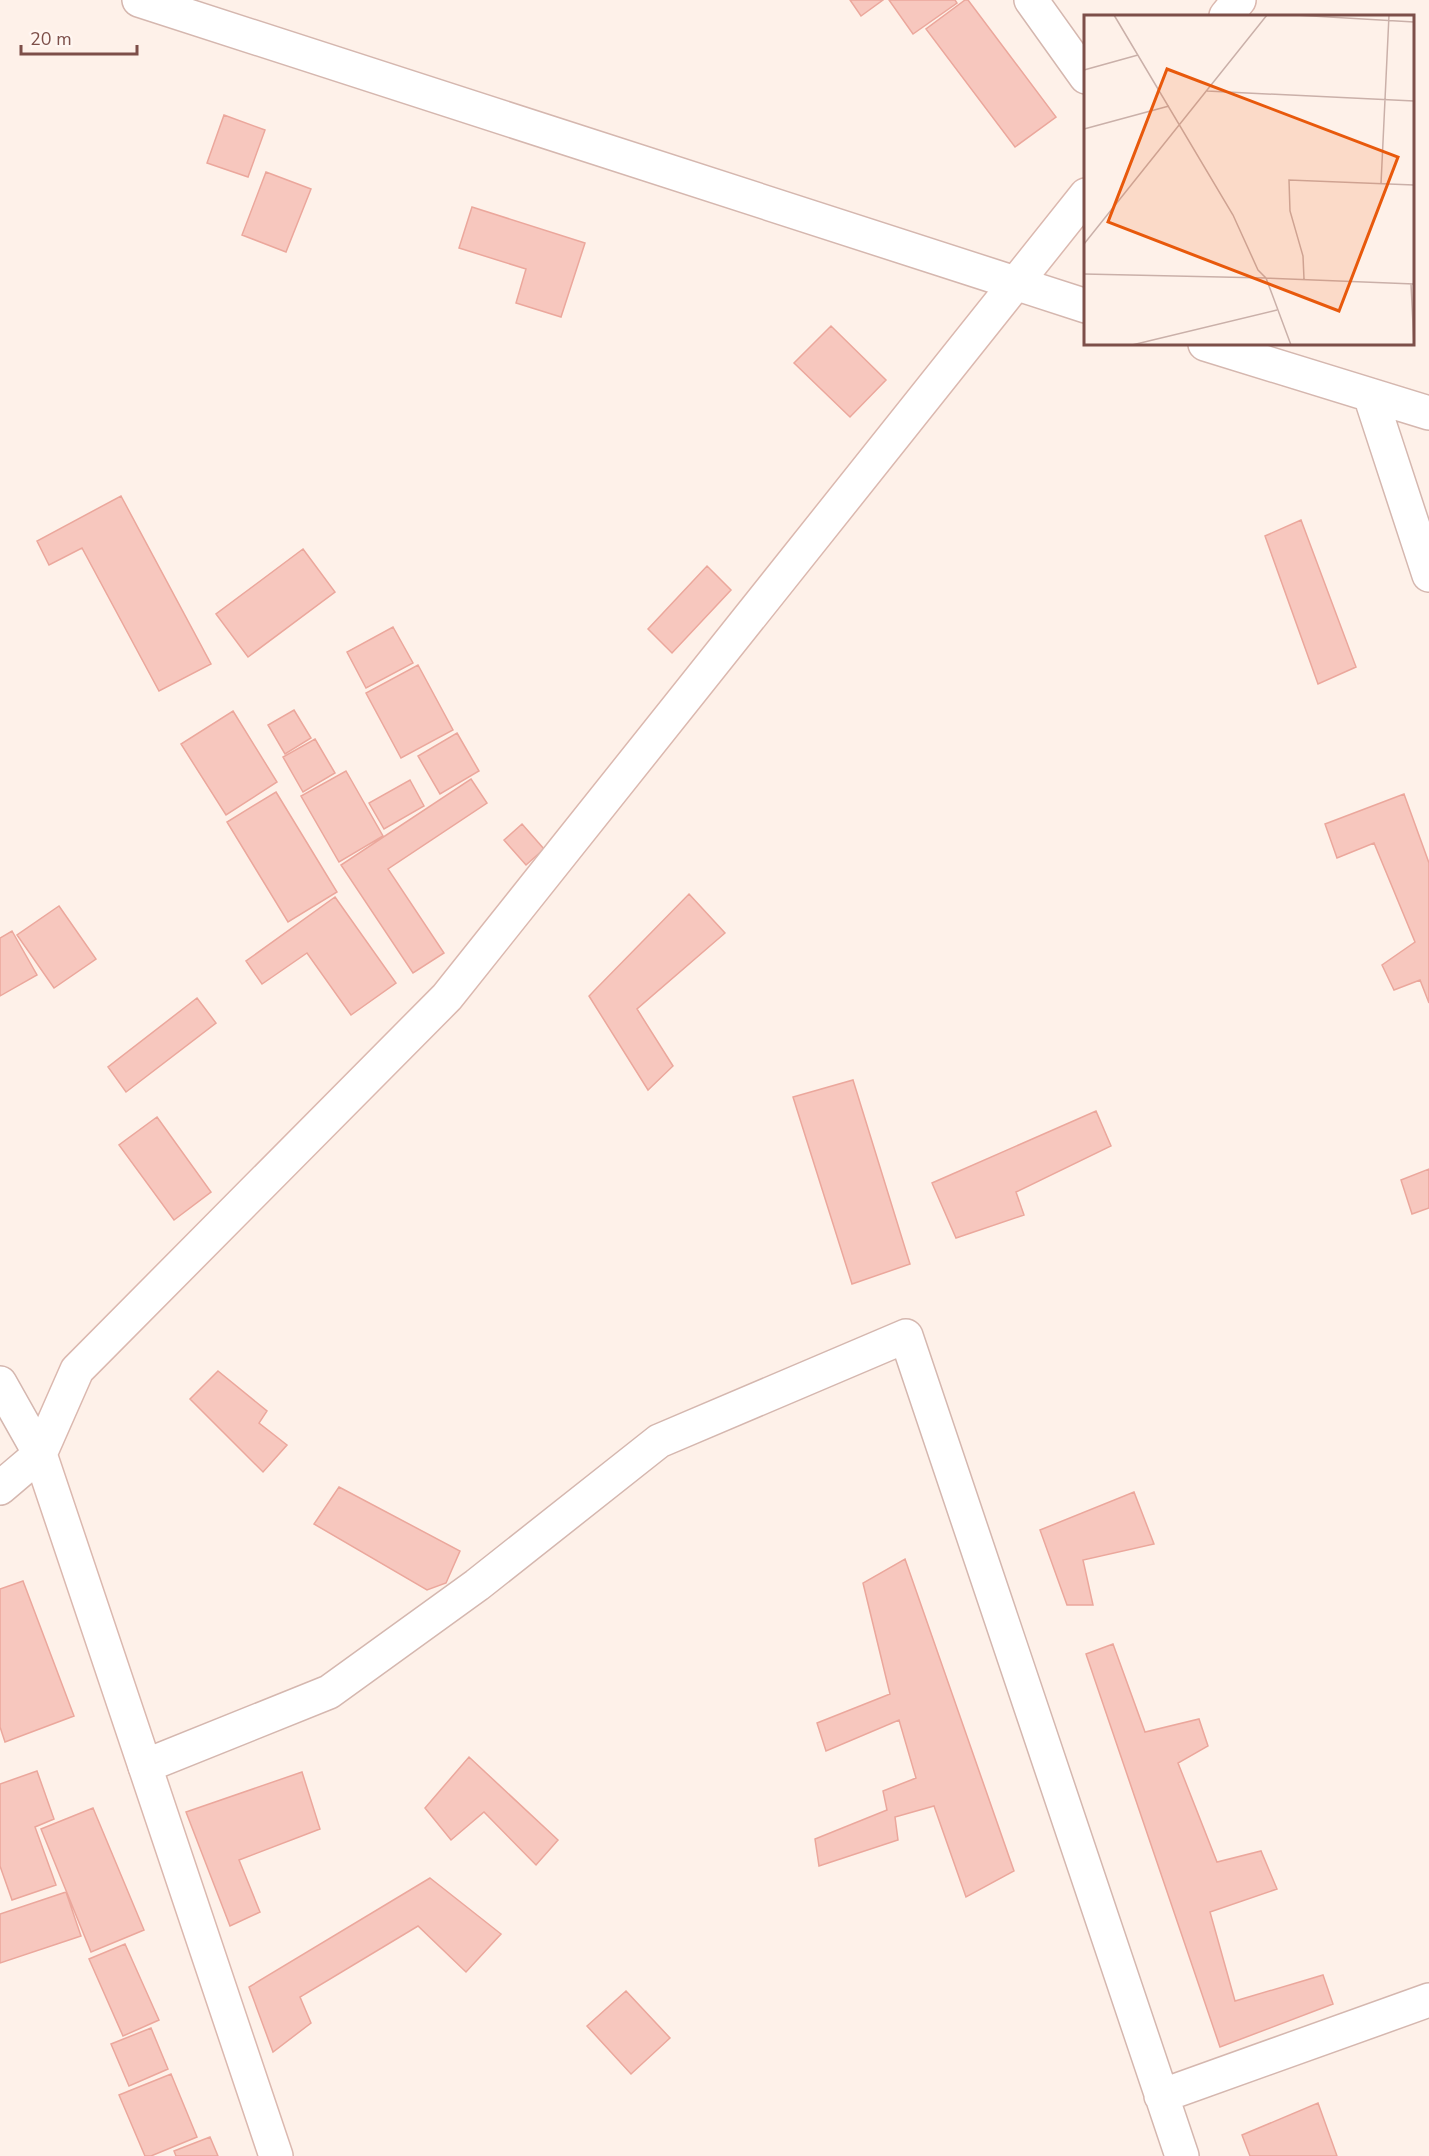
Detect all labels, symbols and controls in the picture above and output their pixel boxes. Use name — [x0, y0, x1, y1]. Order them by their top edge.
inset map — [1084, 15, 1414, 345]
scale bar — [21, 18, 136, 56]
text: 20 m — [30, 27, 72, 51]

